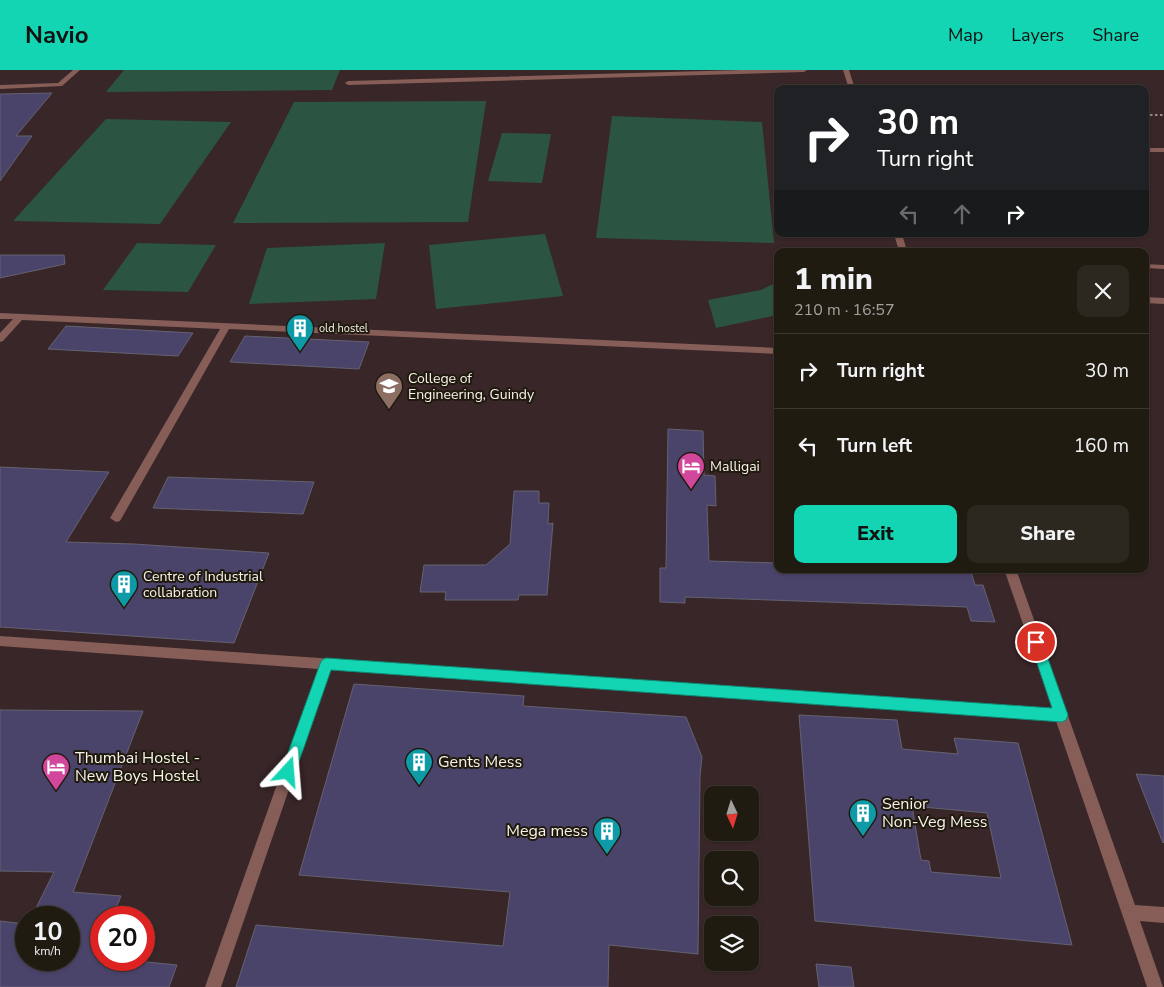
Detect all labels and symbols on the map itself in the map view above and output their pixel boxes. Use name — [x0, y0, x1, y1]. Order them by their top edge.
building icon: old hostel — [285, 313, 315, 352]
place label: old hostel — [319, 321, 369, 336]
place label: College of Engineering, Guindy — [408, 369, 535, 404]
school or university icon: College of Engineering, Guindy — [374, 371, 404, 410]
hotel icon: Malligai — [676, 451, 706, 490]
place label: Malligai — [710, 457, 760, 476]
place label: Centre of Industrial collabration — [143, 567, 264, 602]
building icon: Centre of Industrial collabration — [109, 569, 139, 608]
pin — [1015, 621, 1057, 663]
position arrow — [261, 745, 313, 797]
place label: Thumbai Hostel - New Boys Hostel — [75, 747, 200, 787]
building icon: Gents Mess — [404, 747, 434, 786]
place label: Gents Mess — [438, 751, 522, 773]
hotel icon: Thumbai Hostel - New Boys Hostel — [41, 752, 71, 791]
north arrow — [704, 786, 759, 841]
place label: Senior Non-Veg Mess — [882, 793, 988, 833]
building icon: Senior Non-Veg Mess — [848, 798, 878, 837]
building icon: Mega mess — [592, 816, 622, 855]
place label: Mega mess — [506, 820, 588, 842]
speed limit sign: 20 — [90, 906, 155, 971]

